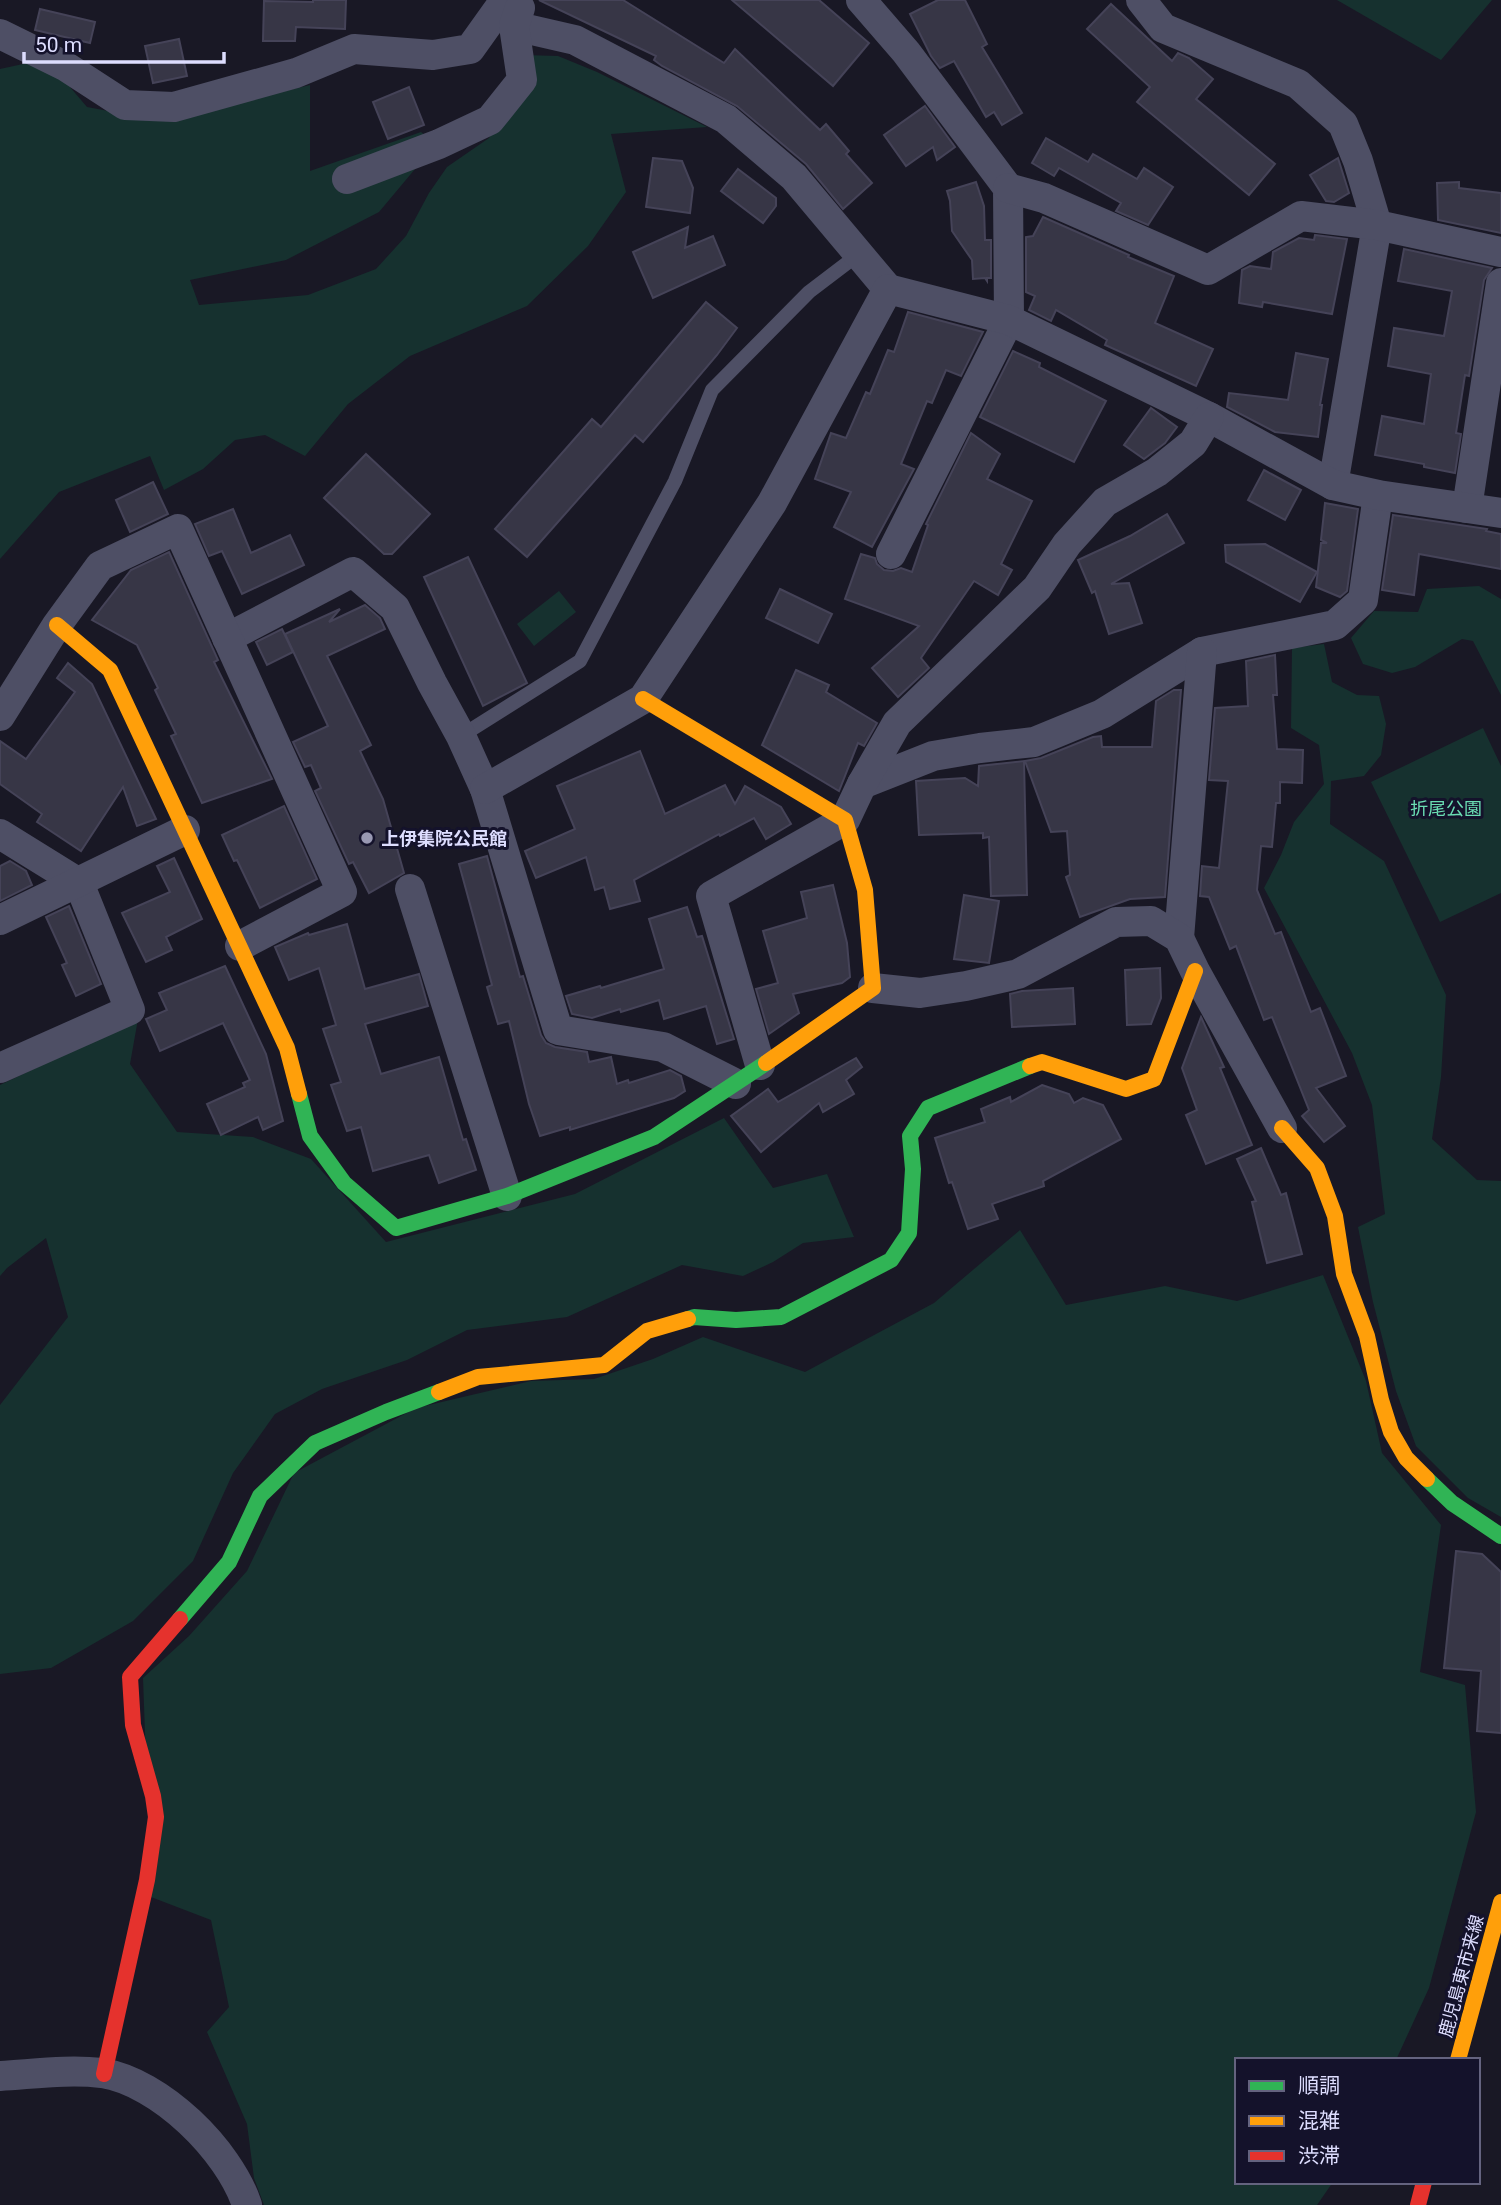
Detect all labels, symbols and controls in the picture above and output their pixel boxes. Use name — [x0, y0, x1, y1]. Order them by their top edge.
scale bar — [24, 21, 224, 65]
text: 50 m — [35, 33, 82, 57]
park label: 折尾公園 — [1410, 798, 1482, 819]
place label: 上伊集院公民館 — [381, 828, 507, 849]
marker: 上伊集院公民館 — [359, 830, 375, 846]
street label: 鹿児島東市来線 — [1435, 1912, 1487, 2040]
legend — [1235, 2058, 1480, 2184]
text: 順調 — [1298, 2074, 1340, 2098]
text: 混雑 — [1298, 2109, 1340, 2133]
text: 渋滞 — [1298, 2144, 1340, 2168]

